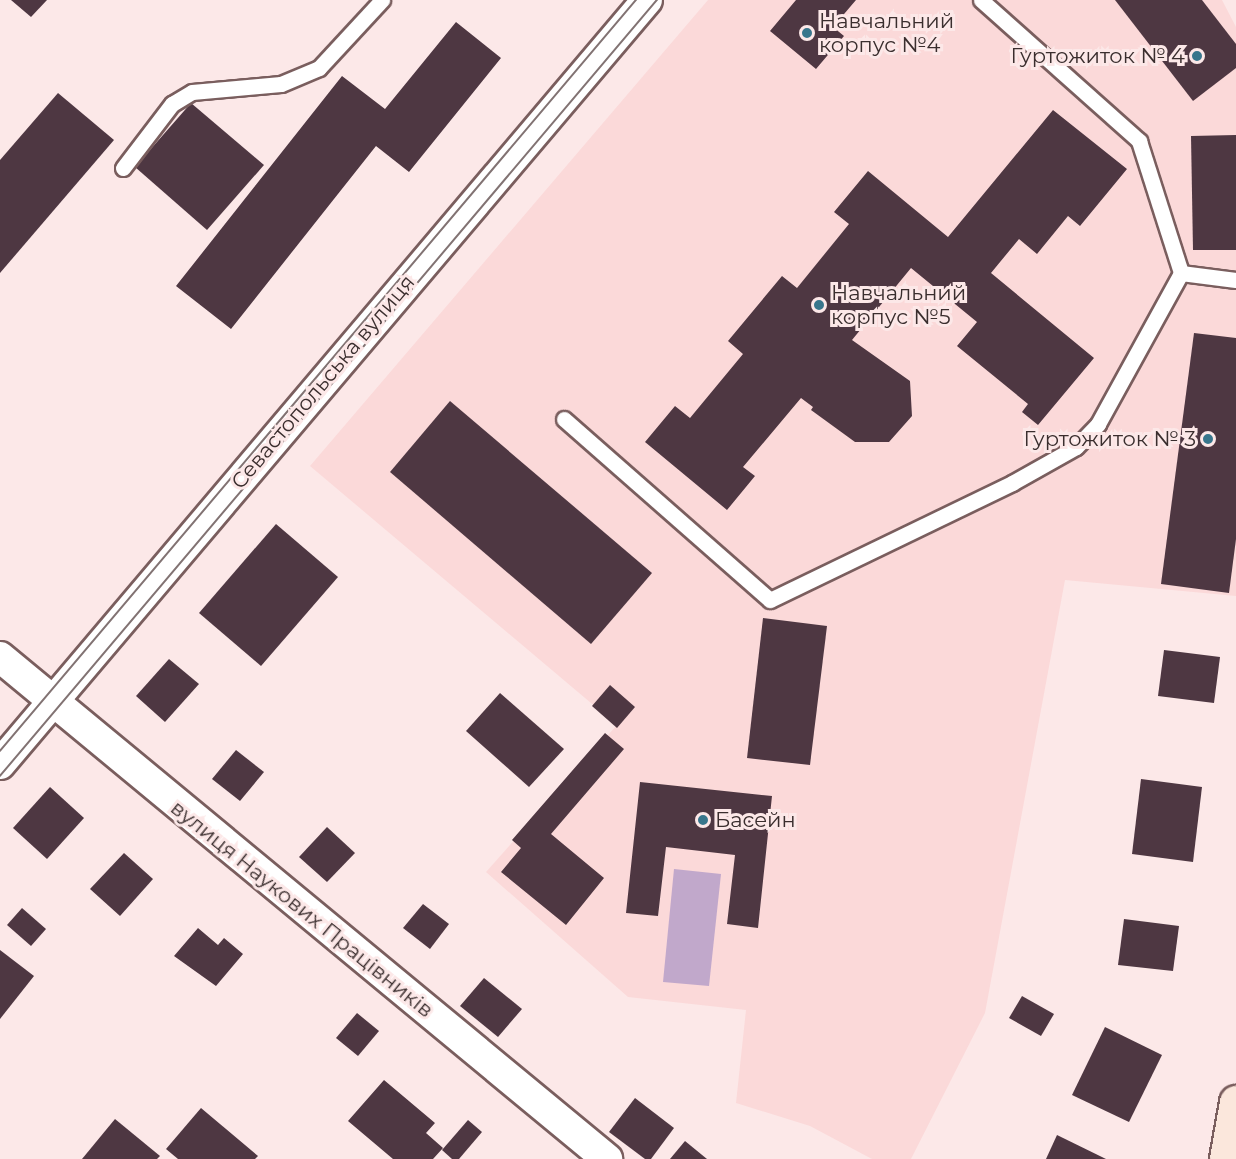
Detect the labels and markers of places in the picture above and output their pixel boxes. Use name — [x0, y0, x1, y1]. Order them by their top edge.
place label: Навчальний корпус №4 — [819, 8, 954, 58]
marker: Навчальний корпус №4 — [800, 26, 814, 40]
place label: Гуртожиток № 4 — [1011, 43, 1185, 69]
marker: Гуртожиток № 4 — [1190, 49, 1204, 63]
place label: Навчальний корпус №5 — [831, 280, 966, 330]
marker: Навчальний корпус №5 — [812, 298, 826, 312]
place label: Гуртожиток № 3 — [1024, 426, 1196, 452]
marker: Гуртожиток № 3 — [1201, 432, 1215, 446]
place label: Басейн — [715, 807, 796, 833]
marker: Басейн — [696, 813, 710, 827]

